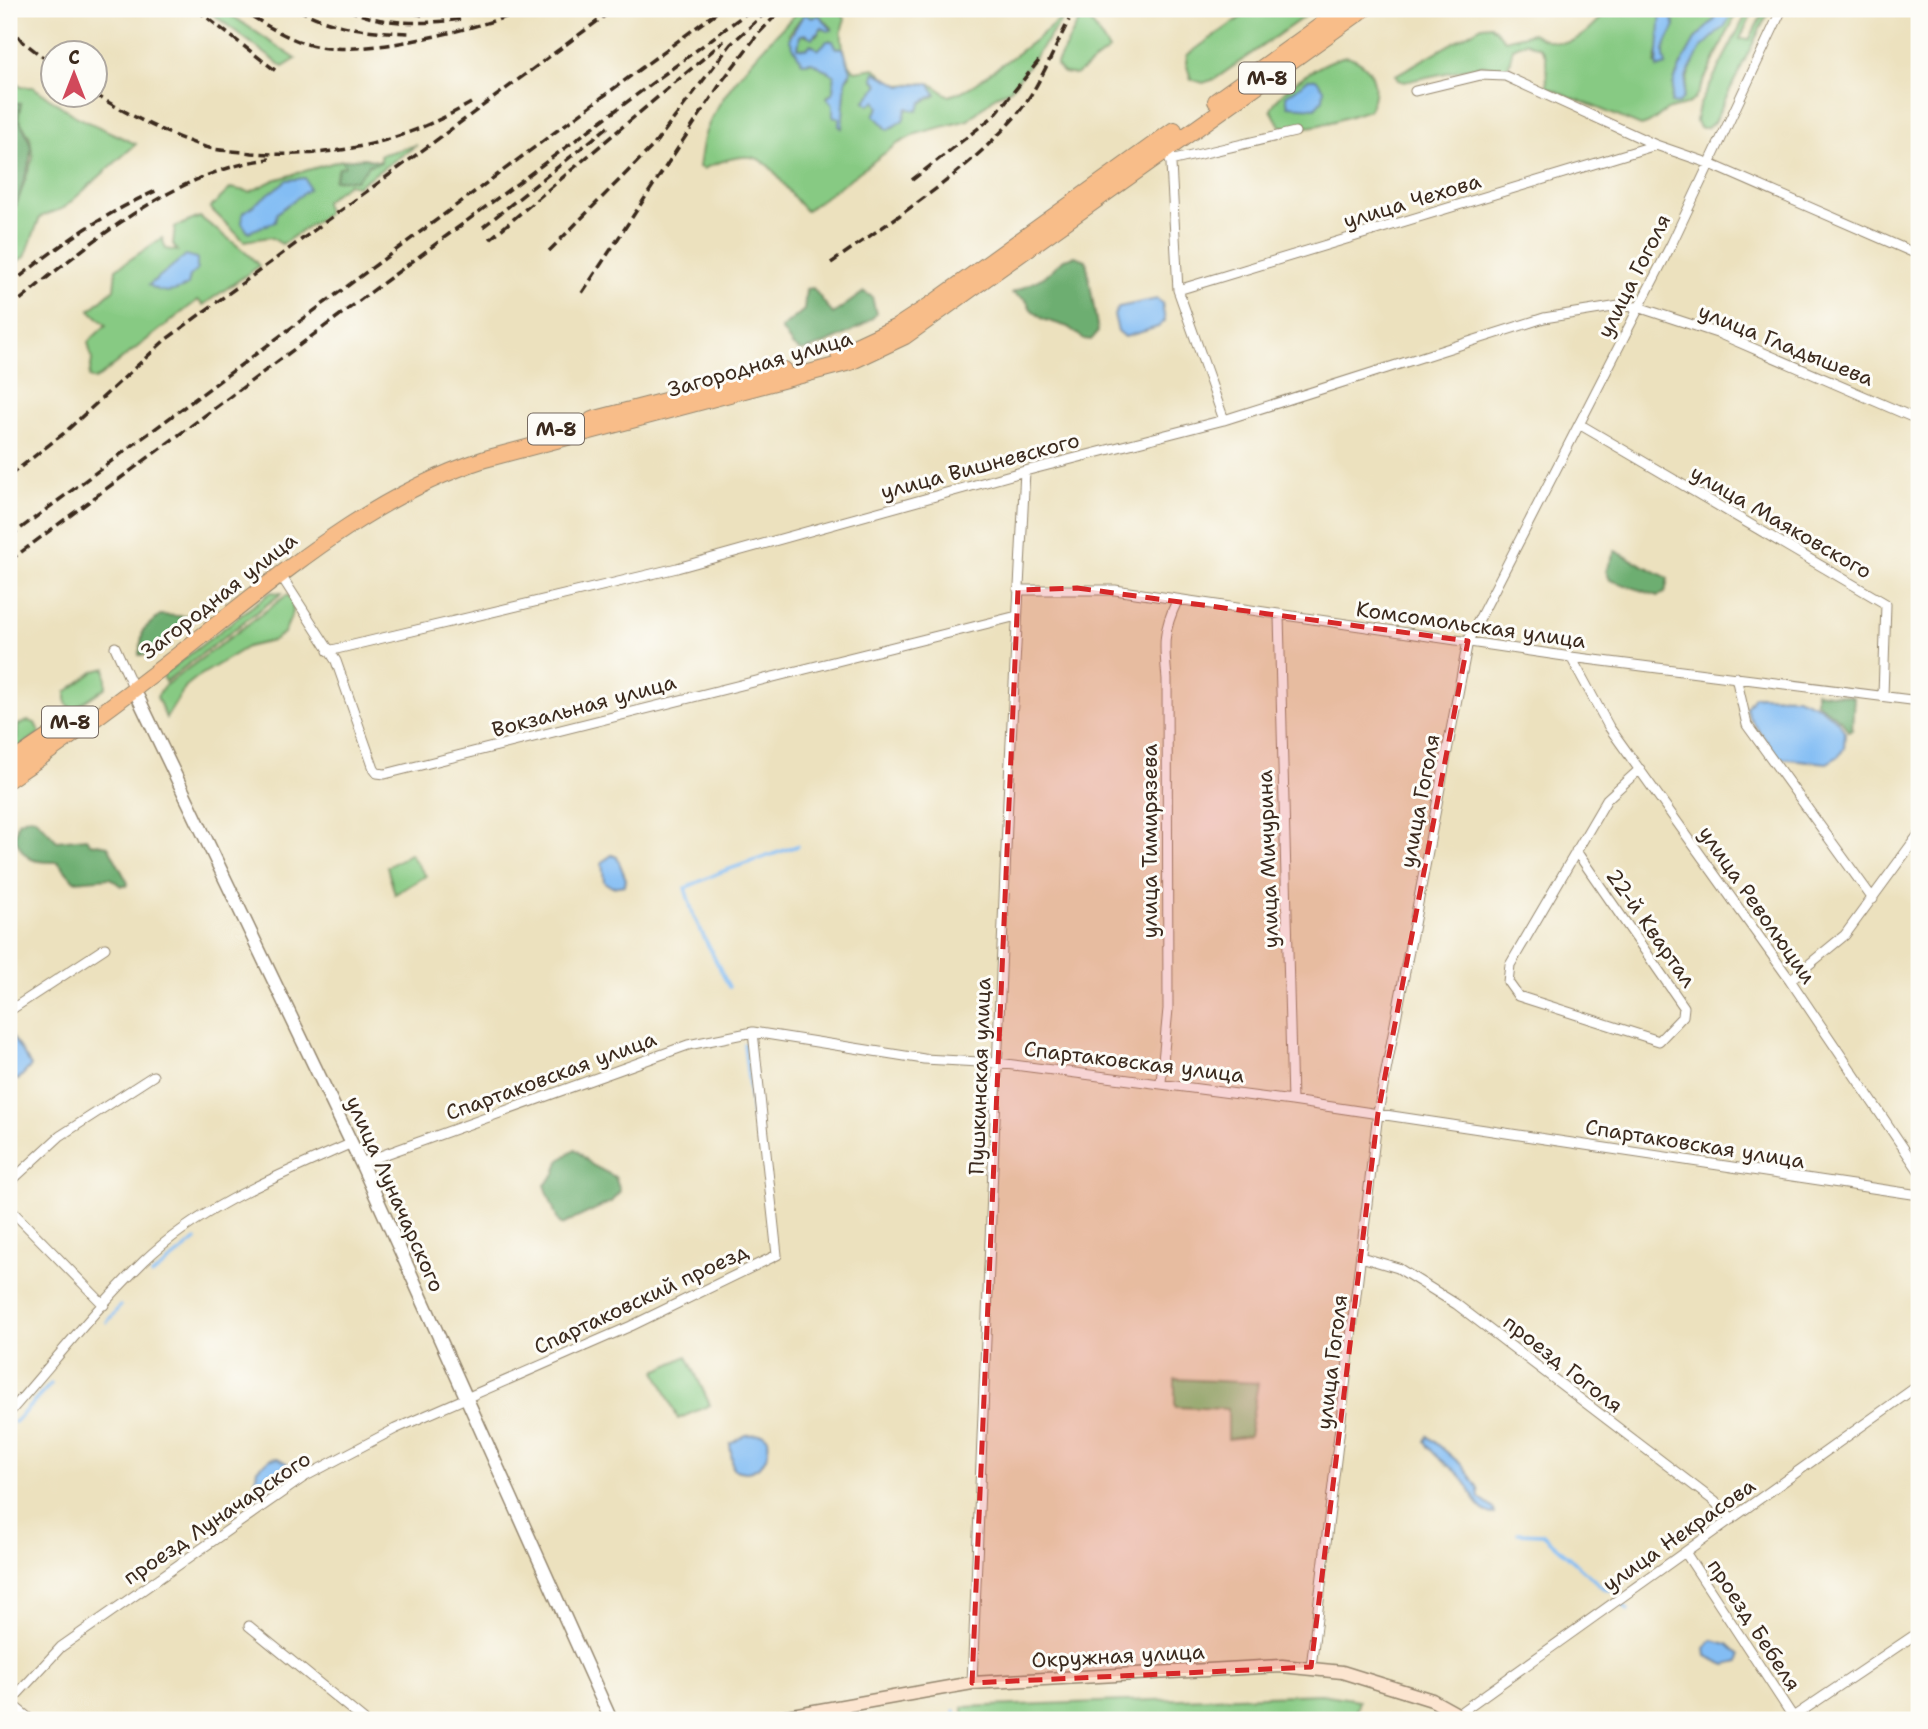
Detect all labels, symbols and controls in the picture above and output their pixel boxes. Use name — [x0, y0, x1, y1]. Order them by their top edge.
north arrow — [38, 38, 108, 108]
text: С — [68, 45, 80, 70]
road number: М-8 — [1239, 62, 1295, 94]
street label: улица Чехова — [1340, 167, 1484, 235]
street label: улица Гоголя — [1591, 209, 1677, 343]
street label: улица Гладышева — [1694, 297, 1878, 393]
street label: Загородная улица — [664, 324, 856, 404]
road number: М-8 — [528, 414, 584, 444]
street label: улица Вишневского — [878, 426, 1082, 506]
street label: улица Маяковского — [1685, 459, 1877, 585]
street label: Загородная улица — [135, 526, 303, 666]
street label: Комсомольская улица — [1354, 595, 1588, 655]
street label: Вокзальная улица — [489, 668, 679, 744]
road number: М-8 — [42, 706, 98, 737]
street label: улица Гоголя — [1393, 732, 1447, 870]
street label: улица Тимирязева — [1136, 744, 1164, 938]
street label: улица Мичурина — [1251, 769, 1285, 949]
street label: улица Революции — [1692, 820, 1822, 990]
street label: 22-й Квартал — [1600, 863, 1703, 993]
street label: Пушкинская улица — [963, 977, 997, 1175]
street label: Спартаковская улица — [442, 1025, 660, 1127]
street label: Спартаковская улица — [1022, 1035, 1246, 1089]
street label: улица Луначарского — [339, 1092, 451, 1296]
street label: Спартаковская улица — [1583, 1113, 1807, 1175]
street label: Спартаковский проезд — [529, 1237, 753, 1361]
street label: улица Гоголя — [1310, 1293, 1354, 1431]
street label: проезд Гоголя — [1498, 1309, 1628, 1419]
street label: проезд Луначарского — [118, 1445, 316, 1591]
street label: улица Некрасова — [1597, 1472, 1761, 1598]
street label: проезд Бебеля — [1701, 1554, 1807, 1696]
street label: Окружная улица — [1031, 1637, 1205, 1675]

